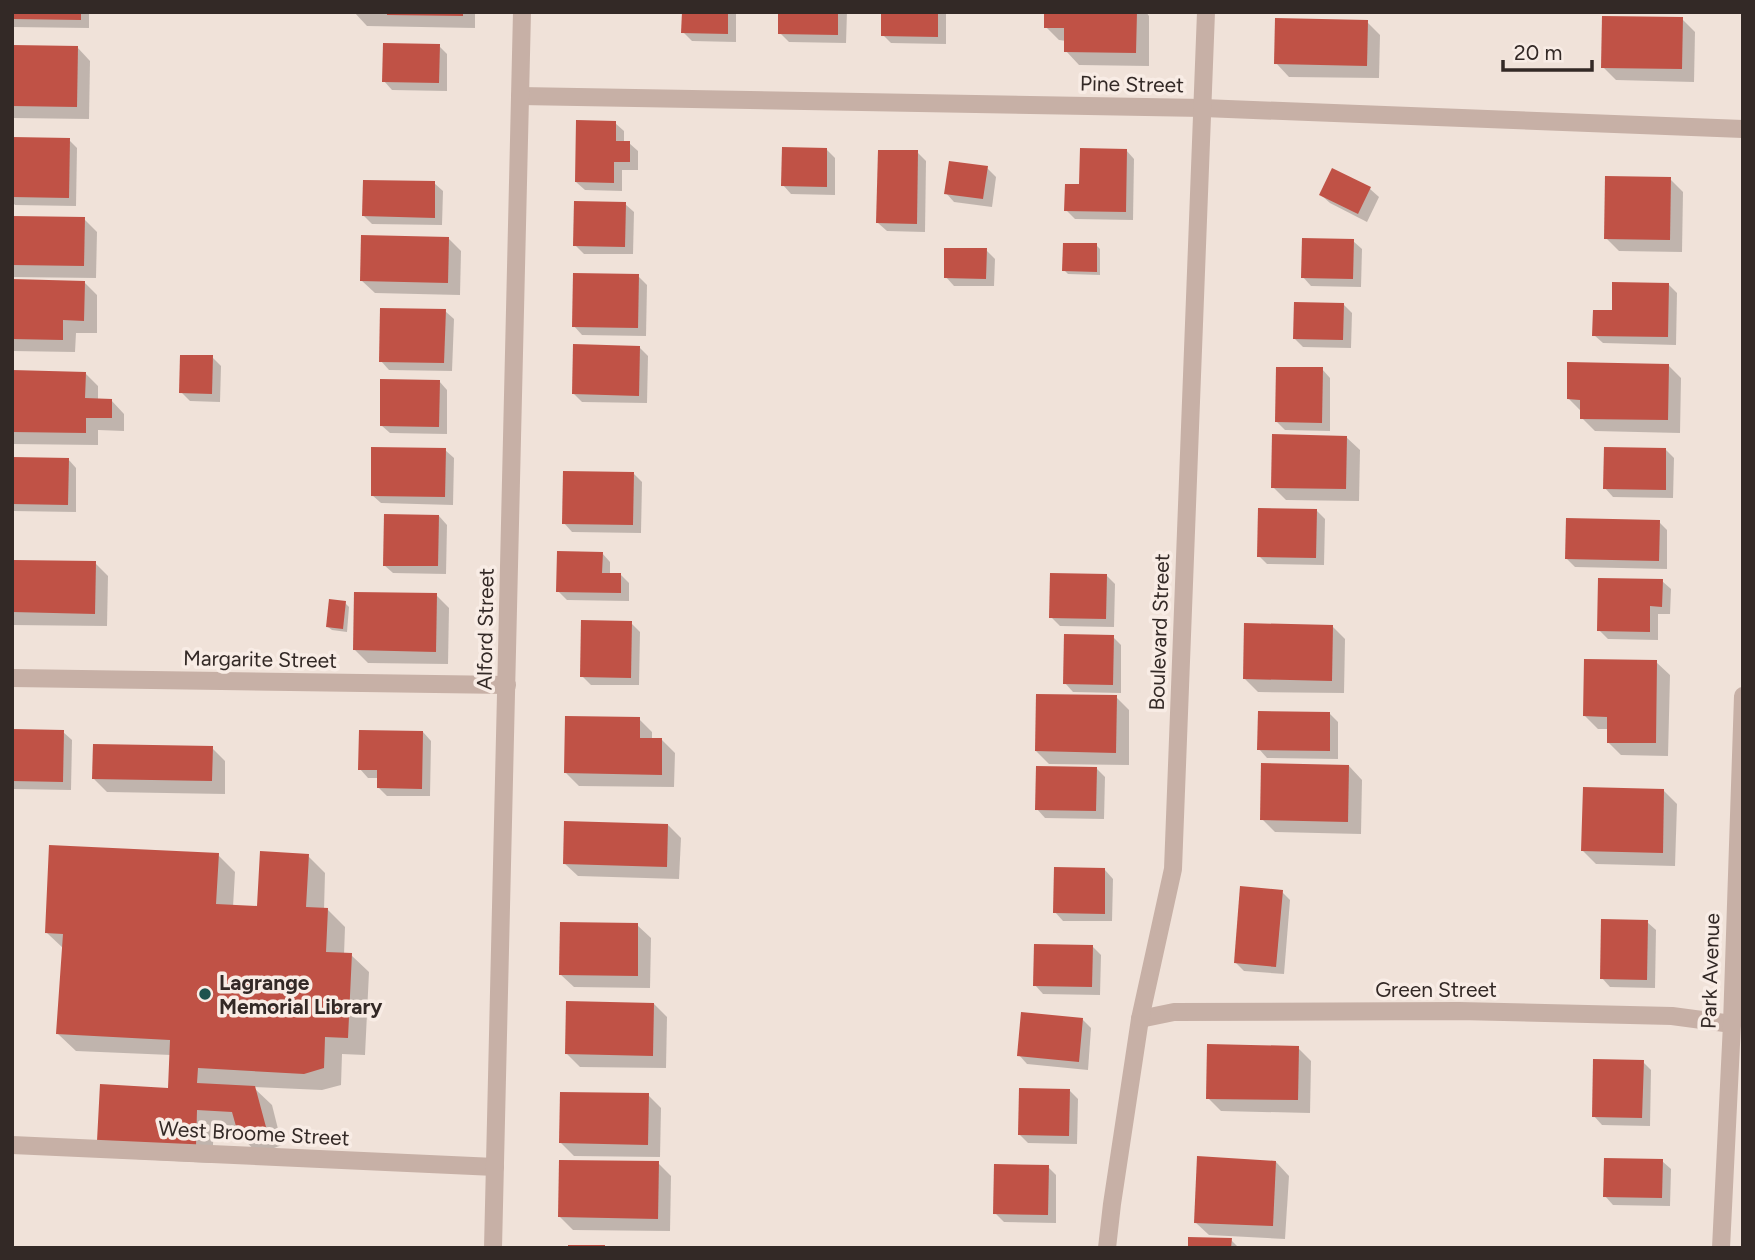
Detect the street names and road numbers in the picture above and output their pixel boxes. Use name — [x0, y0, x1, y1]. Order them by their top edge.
street label: Pine Street — [1080, 71, 1184, 97]
street label: Boulevard Street — [1144, 553, 1174, 711]
street label: Alford Street — [471, 568, 499, 690]
street label: Margarite Street — [183, 645, 337, 673]
street label: Park Avenue — [1695, 913, 1725, 1029]
street label: Green Street — [1375, 977, 1497, 1002]
street label: West Broome Street — [158, 1116, 350, 1150]

